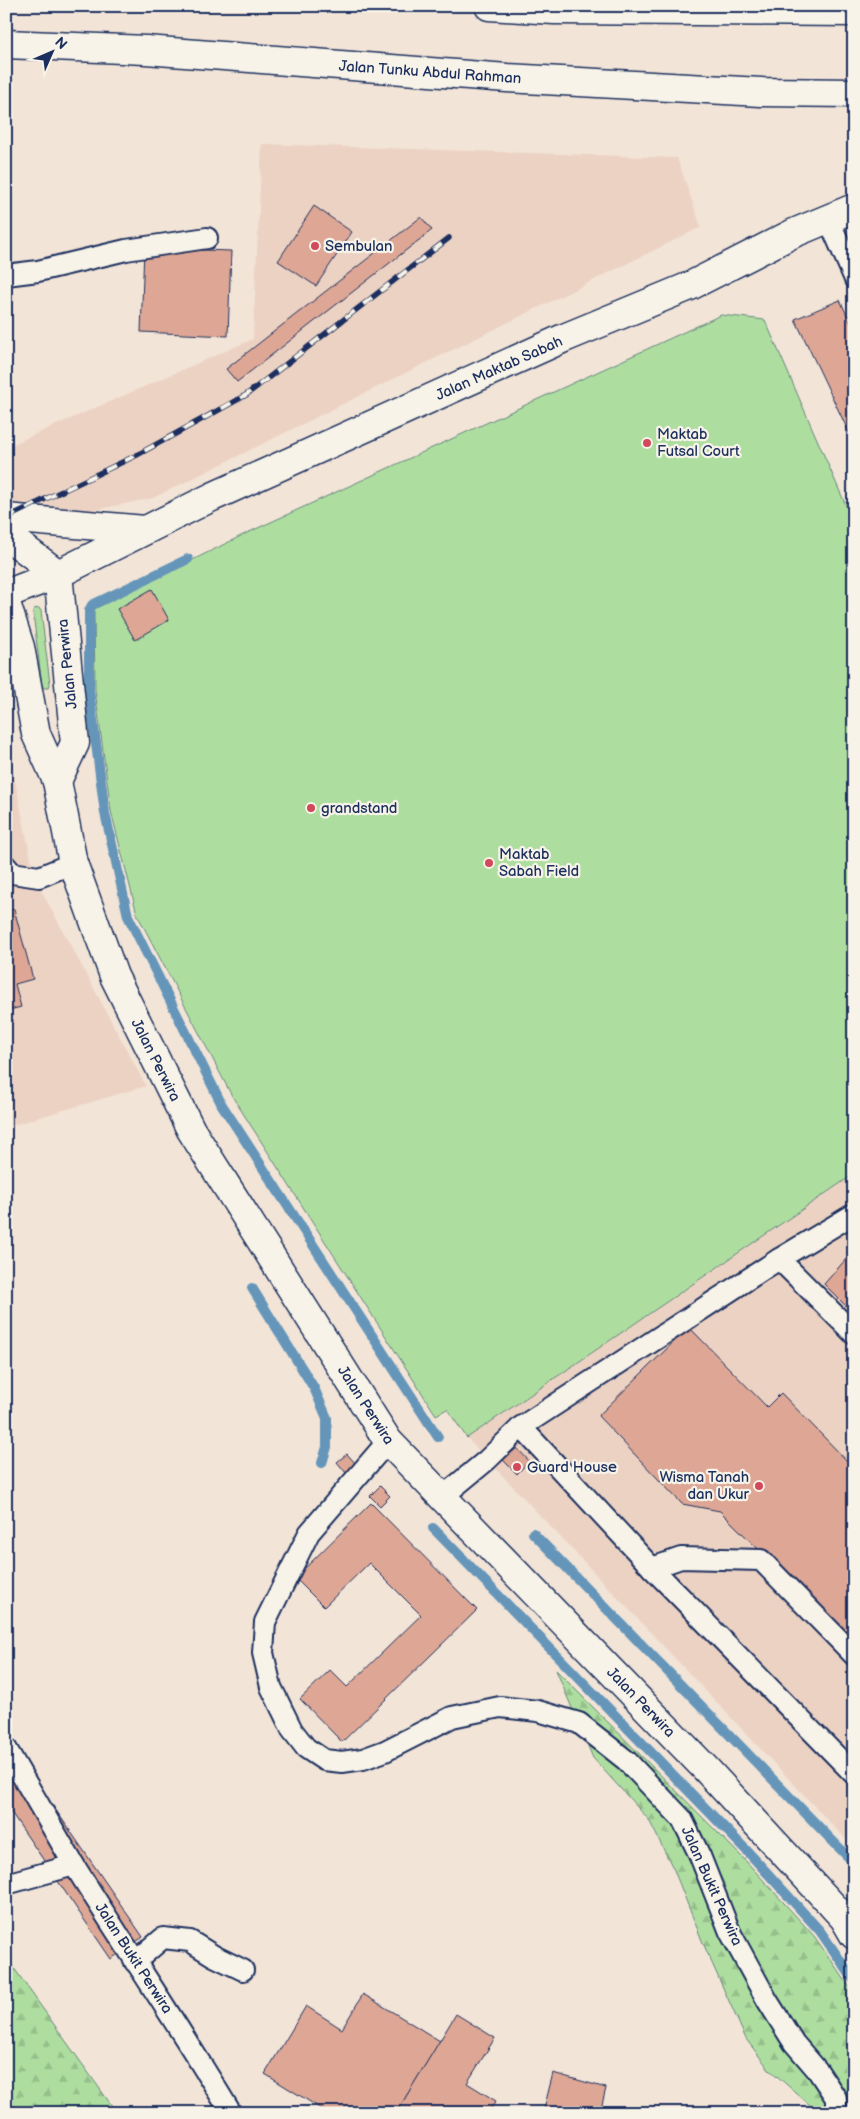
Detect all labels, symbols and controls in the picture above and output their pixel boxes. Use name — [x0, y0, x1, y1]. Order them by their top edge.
north arrow — [28, 28, 78, 78]
text: N — [51, 33, 71, 53]
street label: Jalan Tunku Abdul Rahman — [338, 57, 522, 88]
place label: Sembulan — [325, 237, 392, 256]
marker: Sembulan — [309, 240, 321, 252]
street label: Jalan Maktab Sabah — [433, 332, 566, 405]
place label: Maktab Futsal Court — [657, 425, 740, 461]
marker: Maktab Futsal Court — [641, 437, 653, 449]
street label: Jalan Perwira — [53, 618, 82, 710]
place label: grandstand — [321, 799, 397, 818]
marker: grandstand — [305, 802, 317, 814]
place label: Maktab Sabah Field — [499, 845, 579, 881]
marker: Maktab Sabah Field — [483, 857, 495, 869]
street label: Jalan Perwira — [127, 1016, 185, 1105]
street label: Jalan Perwira — [333, 1362, 398, 1448]
place label: Guard House — [527, 1458, 617, 1477]
marker: Guard House — [511, 1461, 523, 1473]
place label: Wisma Tanah dan Ukur — [659, 1468, 750, 1504]
marker: Wisma Tanah dan Ukur — [753, 1480, 765, 1492]
street label: Jalan Perwira — [602, 1663, 679, 1742]
street label: Jalan Bukit Perwira — [677, 1824, 746, 1949]
street label: Jalan Bukit Perwira — [91, 1899, 177, 2017]

